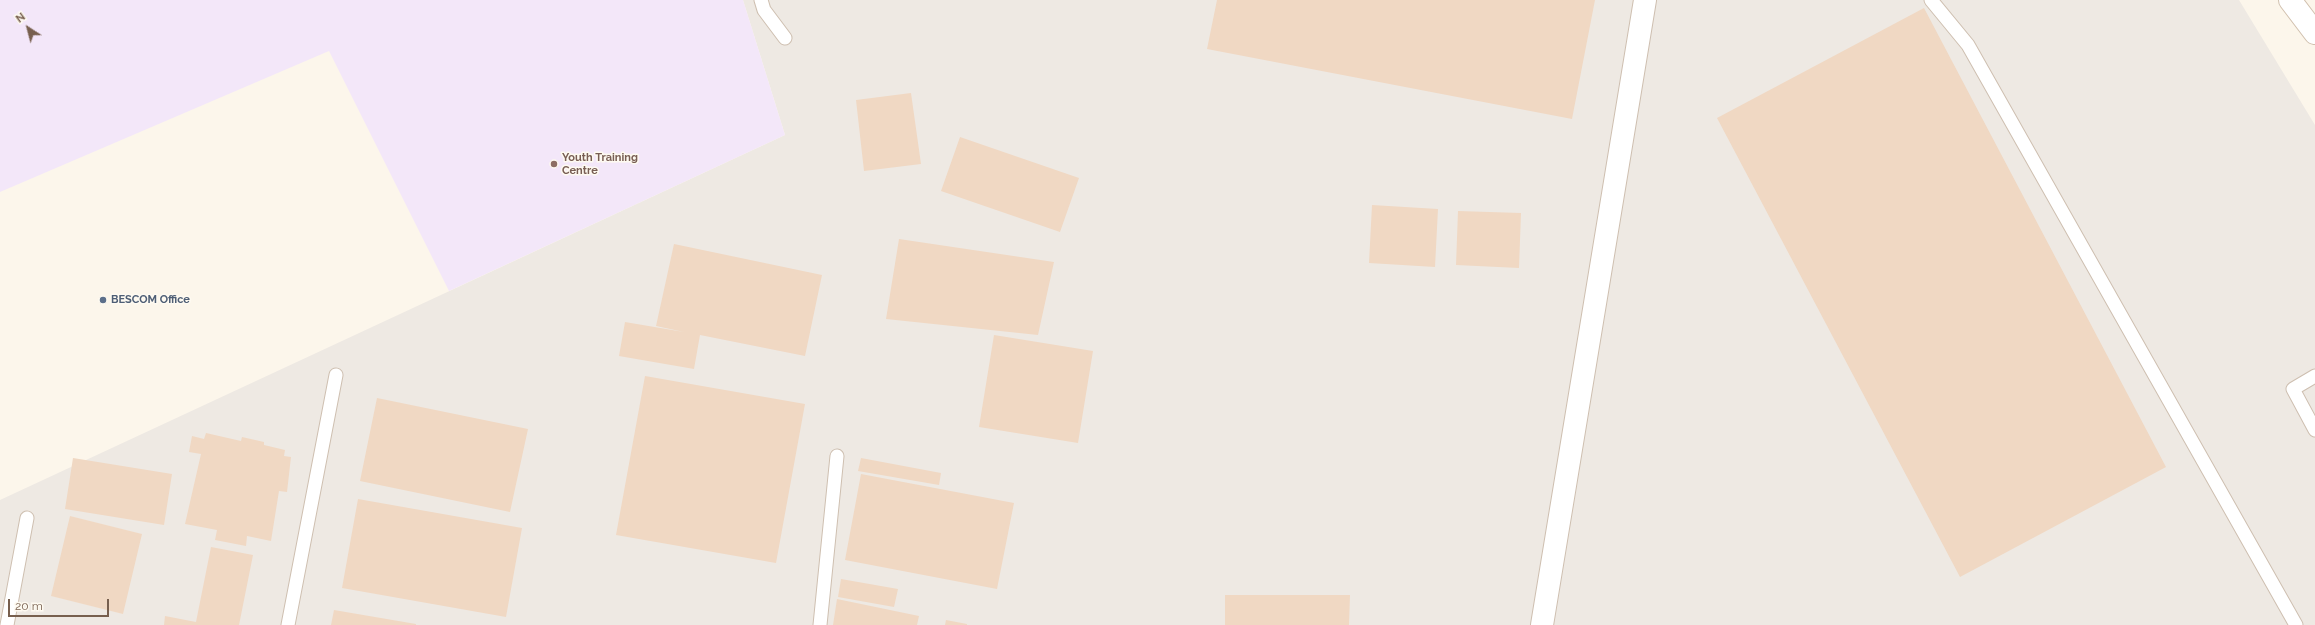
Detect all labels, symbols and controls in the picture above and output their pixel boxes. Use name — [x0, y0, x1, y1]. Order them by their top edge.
north arrow — [8, 8, 48, 48]
text: N — [13, 10, 28, 26]
place label: Youth Training Centre — [562, 151, 638, 177]
marker: Youth Training Centre — [549, 159, 559, 169]
place label: BESCOM Office — [111, 293, 190, 307]
marker: BESCOM Office — [98, 295, 108, 305]
scale bar — [10, 591, 111, 617]
text: 20 m — [15, 599, 43, 613]

